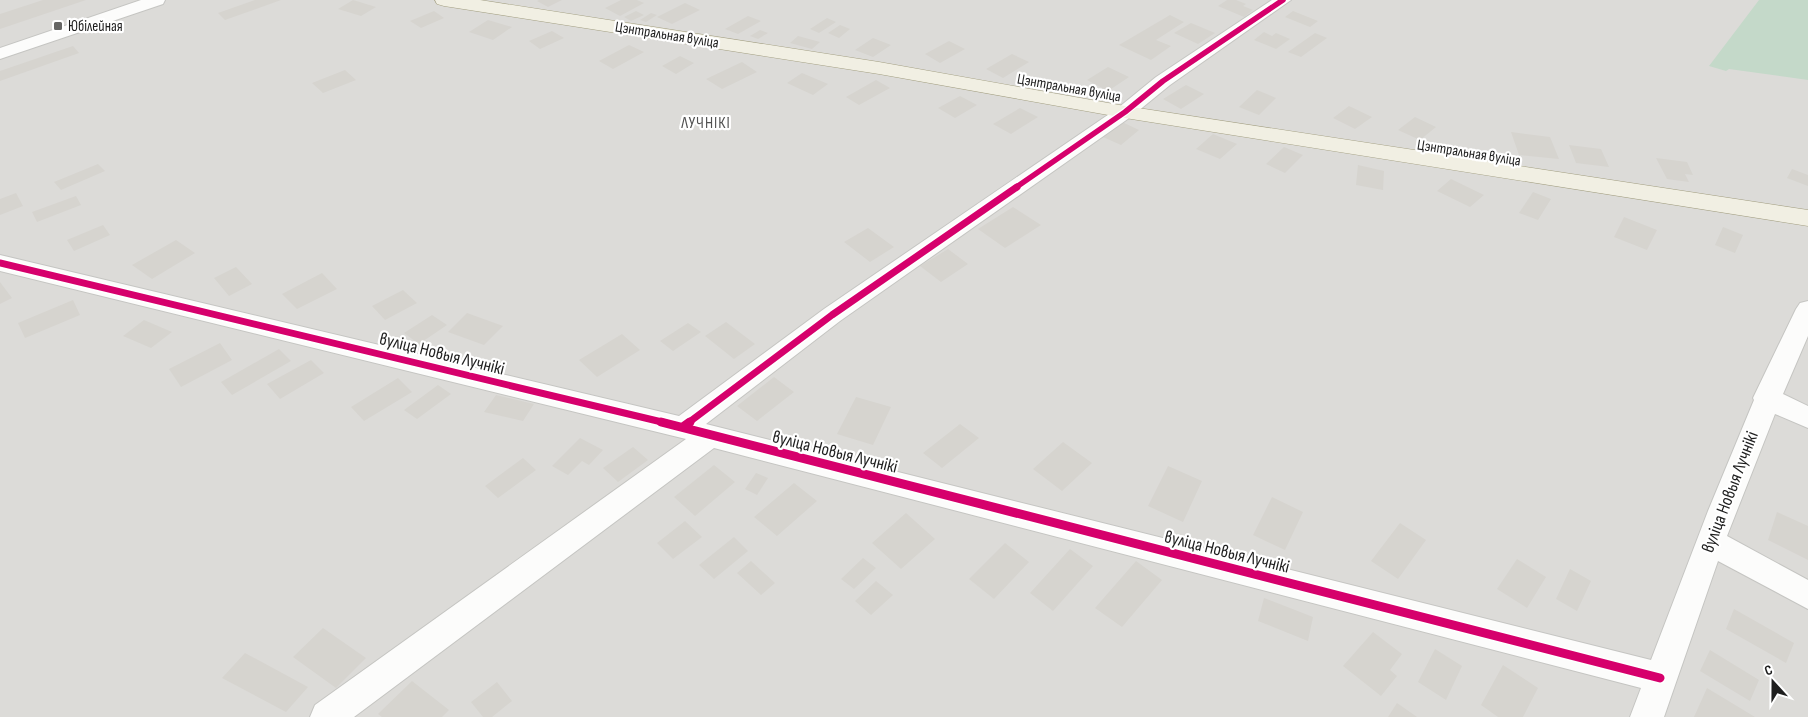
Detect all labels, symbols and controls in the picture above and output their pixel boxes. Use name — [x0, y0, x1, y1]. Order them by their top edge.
place label: Юбілейная — [68, 17, 123, 36]
street label: Цэнтральная вуліца — [614, 17, 720, 53]
marker: Юбілейная — [52, 20, 64, 32]
street label: Цэнтральная вуліца — [1016, 70, 1122, 106]
district label: ЛУЧНІКІ — [680, 114, 731, 133]
street label: Цэнтральная вуліца — [1416, 135, 1522, 171]
street label: вуліца Новыя Лучнікі — [377, 328, 507, 380]
street label: вуліца Новыя Лучнікі — [770, 426, 900, 478]
street label: вуліца Новыя Лучнікі — [1697, 428, 1763, 556]
street label: вуліца Новыя Лучнікі — [1162, 526, 1292, 578]
north arrow — [1748, 657, 1798, 707]
text: С — [1762, 661, 1775, 680]

